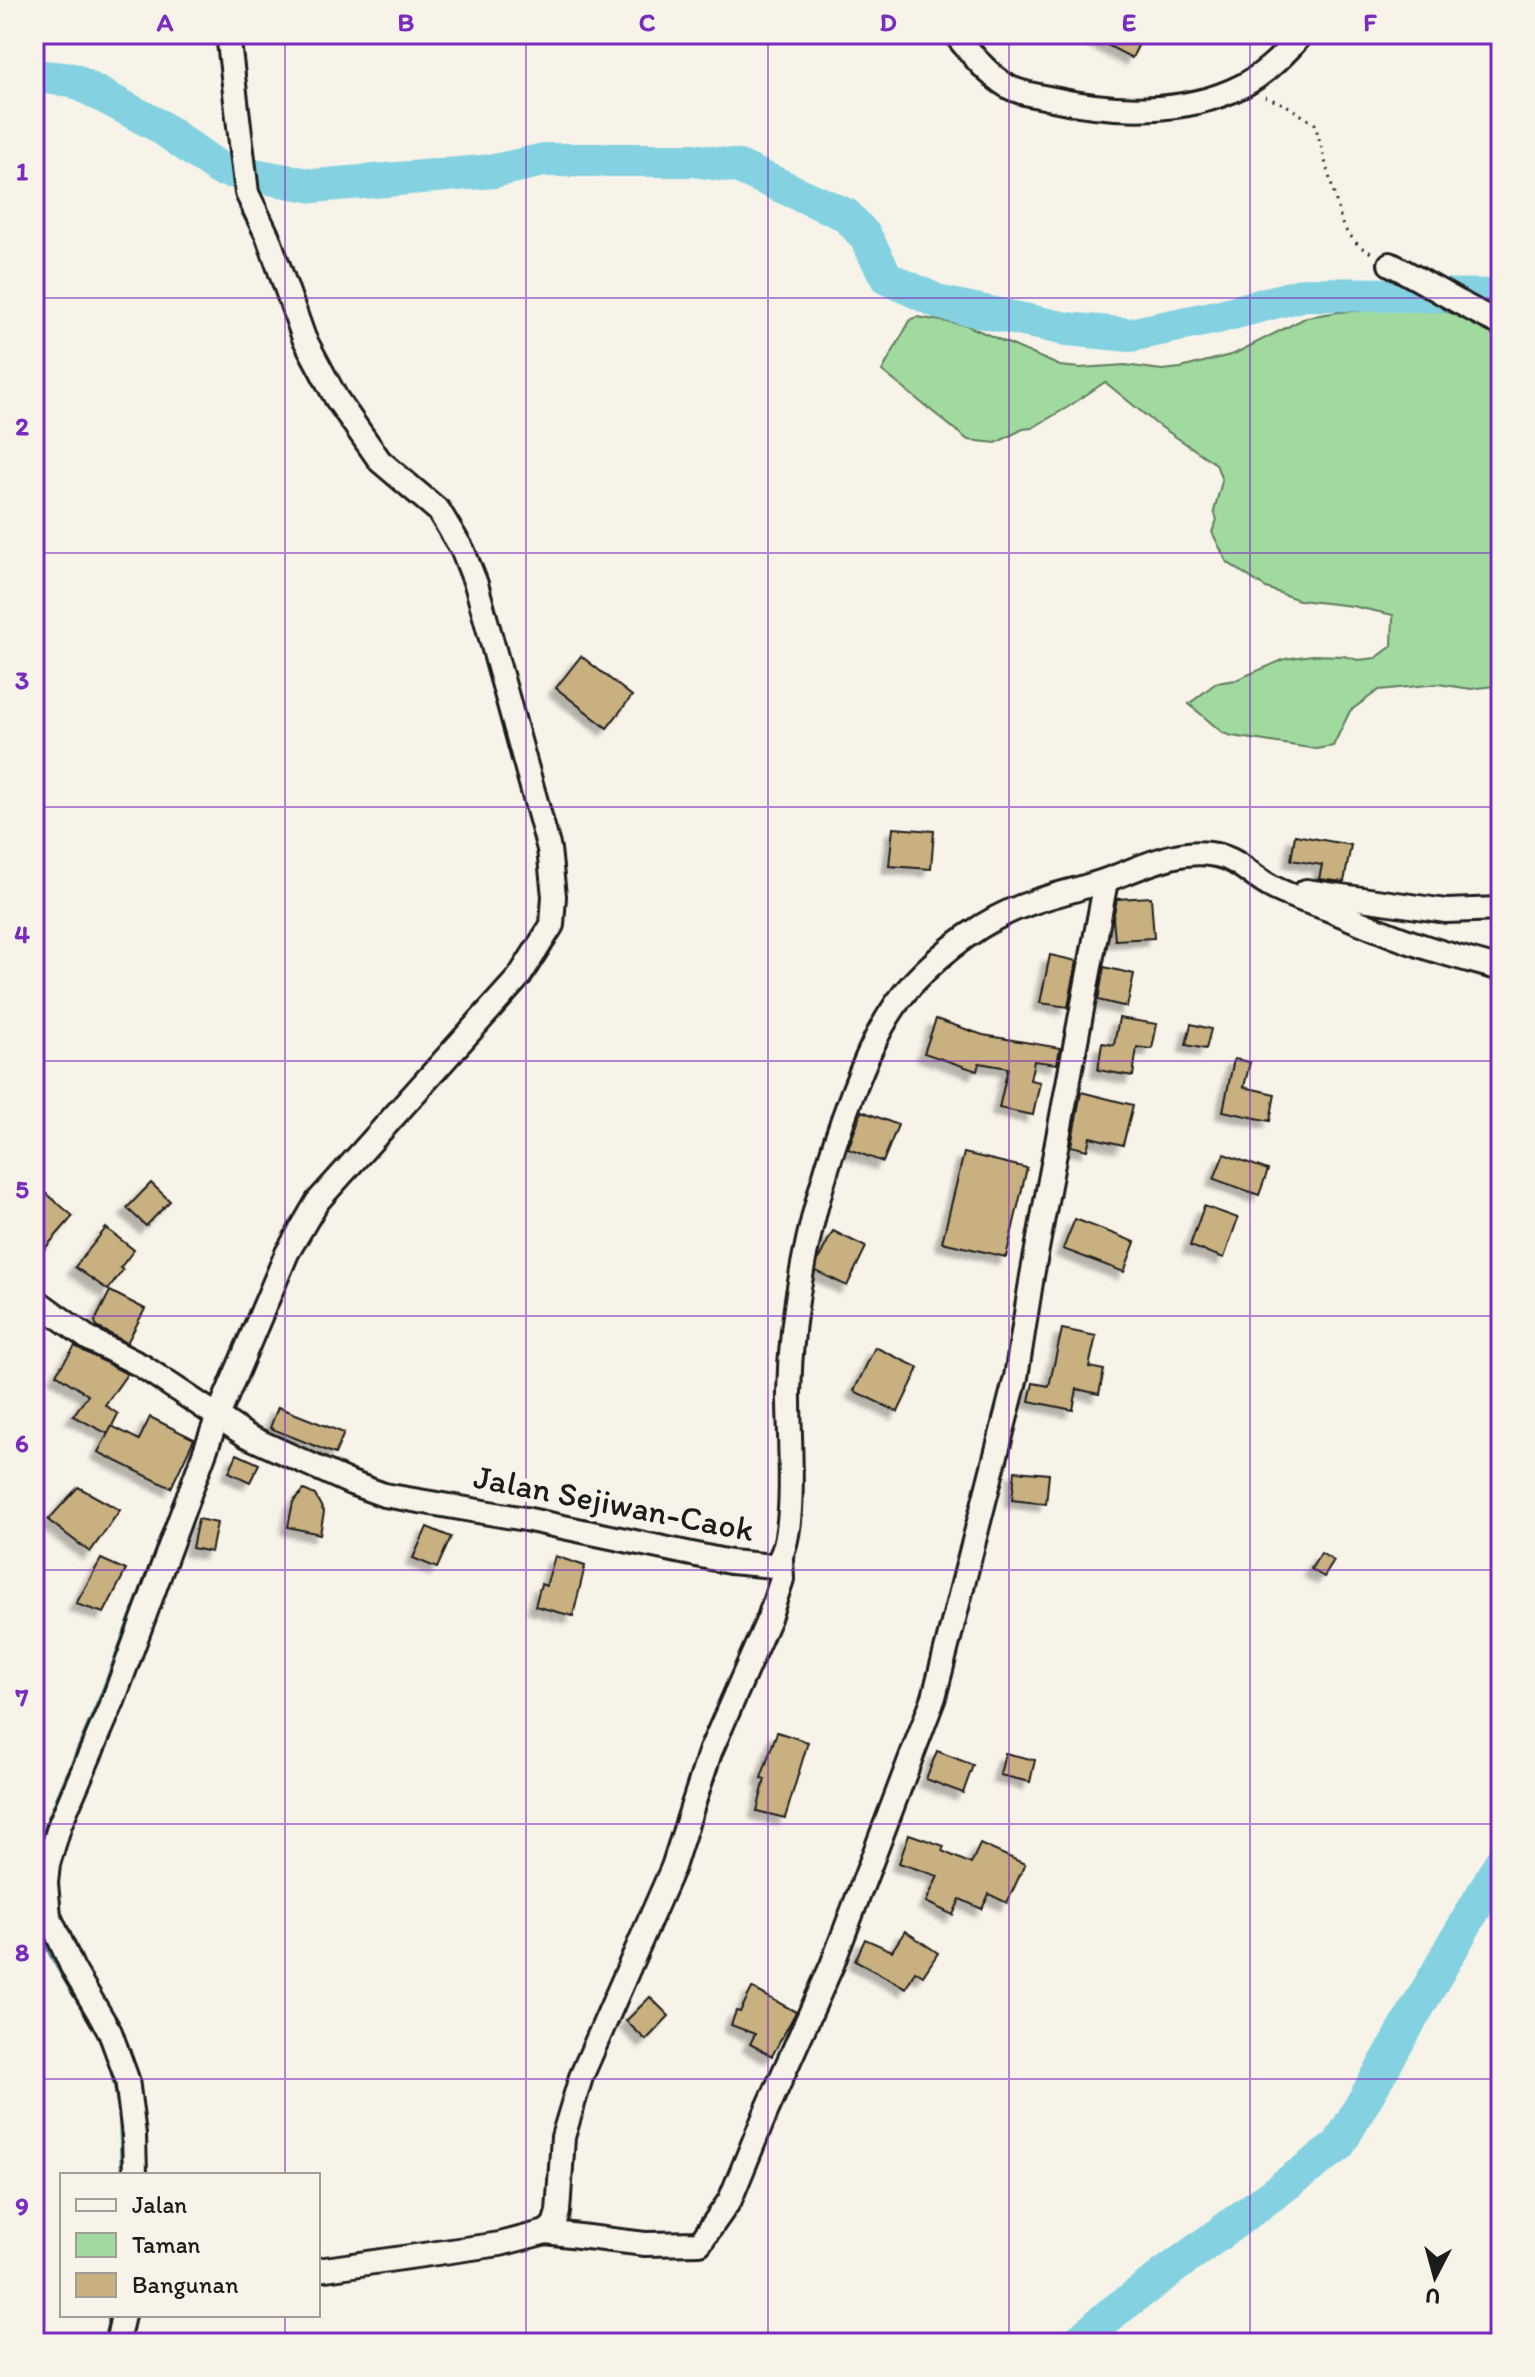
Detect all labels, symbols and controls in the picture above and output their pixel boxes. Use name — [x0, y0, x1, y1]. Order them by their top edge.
text: A — [156, 6, 174, 38]
text: B — [398, 6, 415, 38]
text: C — [639, 6, 656, 38]
text: D — [879, 6, 897, 38]
text: E — [1122, 6, 1136, 38]
text: F — [1363, 6, 1377, 38]
text: 1 — [16, 155, 28, 187]
text: 2 — [15, 410, 29, 442]
text: 3 — [15, 664, 29, 696]
text: 4 — [14, 918, 30, 950]
text: 5 — [15, 1173, 29, 1205]
text: 6 — [15, 1427, 29, 1459]
street label: Jalan Sejiwan-Caok — [470, 1456, 758, 1550]
text: 7 — [15, 1681, 29, 1713]
text: 8 — [15, 1936, 29, 1968]
legend — [60, 2173, 320, 2317]
text: 9 — [15, 2190, 29, 2222]
text: Jalan — [132, 2190, 187, 2219]
text: Taman — [132, 2230, 201, 2259]
north arrow — [1395, 2237, 1475, 2317]
text: Bangunan — [132, 2270, 239, 2299]
text: U — [1424, 2282, 1442, 2311]

